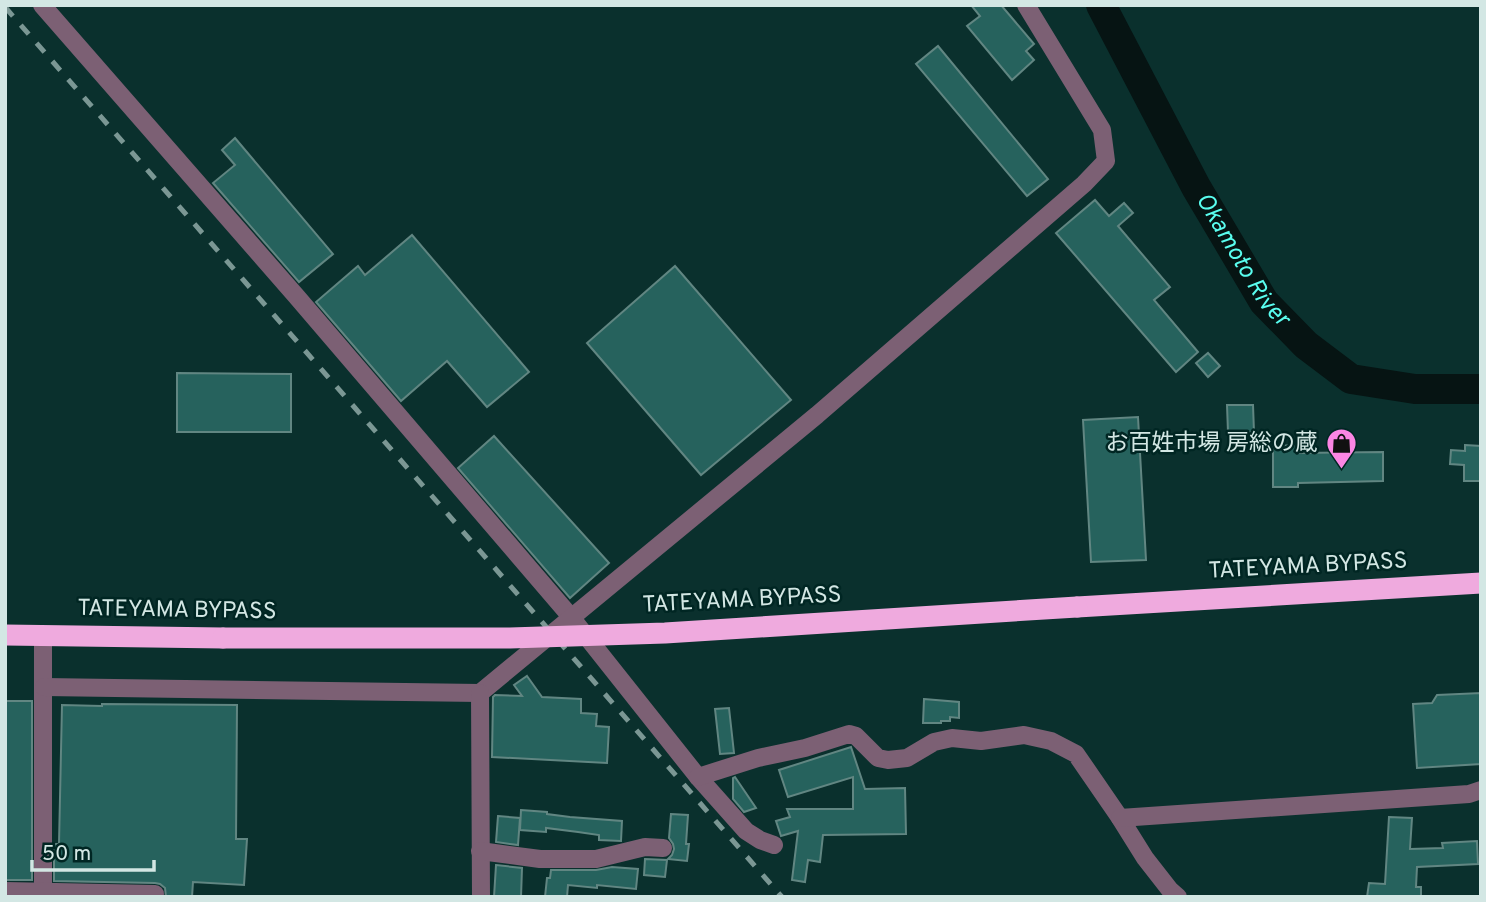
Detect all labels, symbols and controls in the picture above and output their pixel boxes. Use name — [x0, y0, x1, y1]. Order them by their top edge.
water label: Okamoto River — [1188, 188, 1297, 335]
shop icon: お百姓市場 房総の蔵 — [1324, 427, 1358, 471]
place label: お百姓市場 房総の蔵 — [1106, 430, 1318, 459]
street label: TATEYAMA BYPASS — [1208, 547, 1408, 587]
street label: TATEYAMA BYPASS — [642, 581, 842, 621]
street label: TATEYAMA BYPASS — [77, 595, 277, 627]
scale bar — [32, 828, 154, 872]
text: 50 m — [42, 841, 91, 868]

